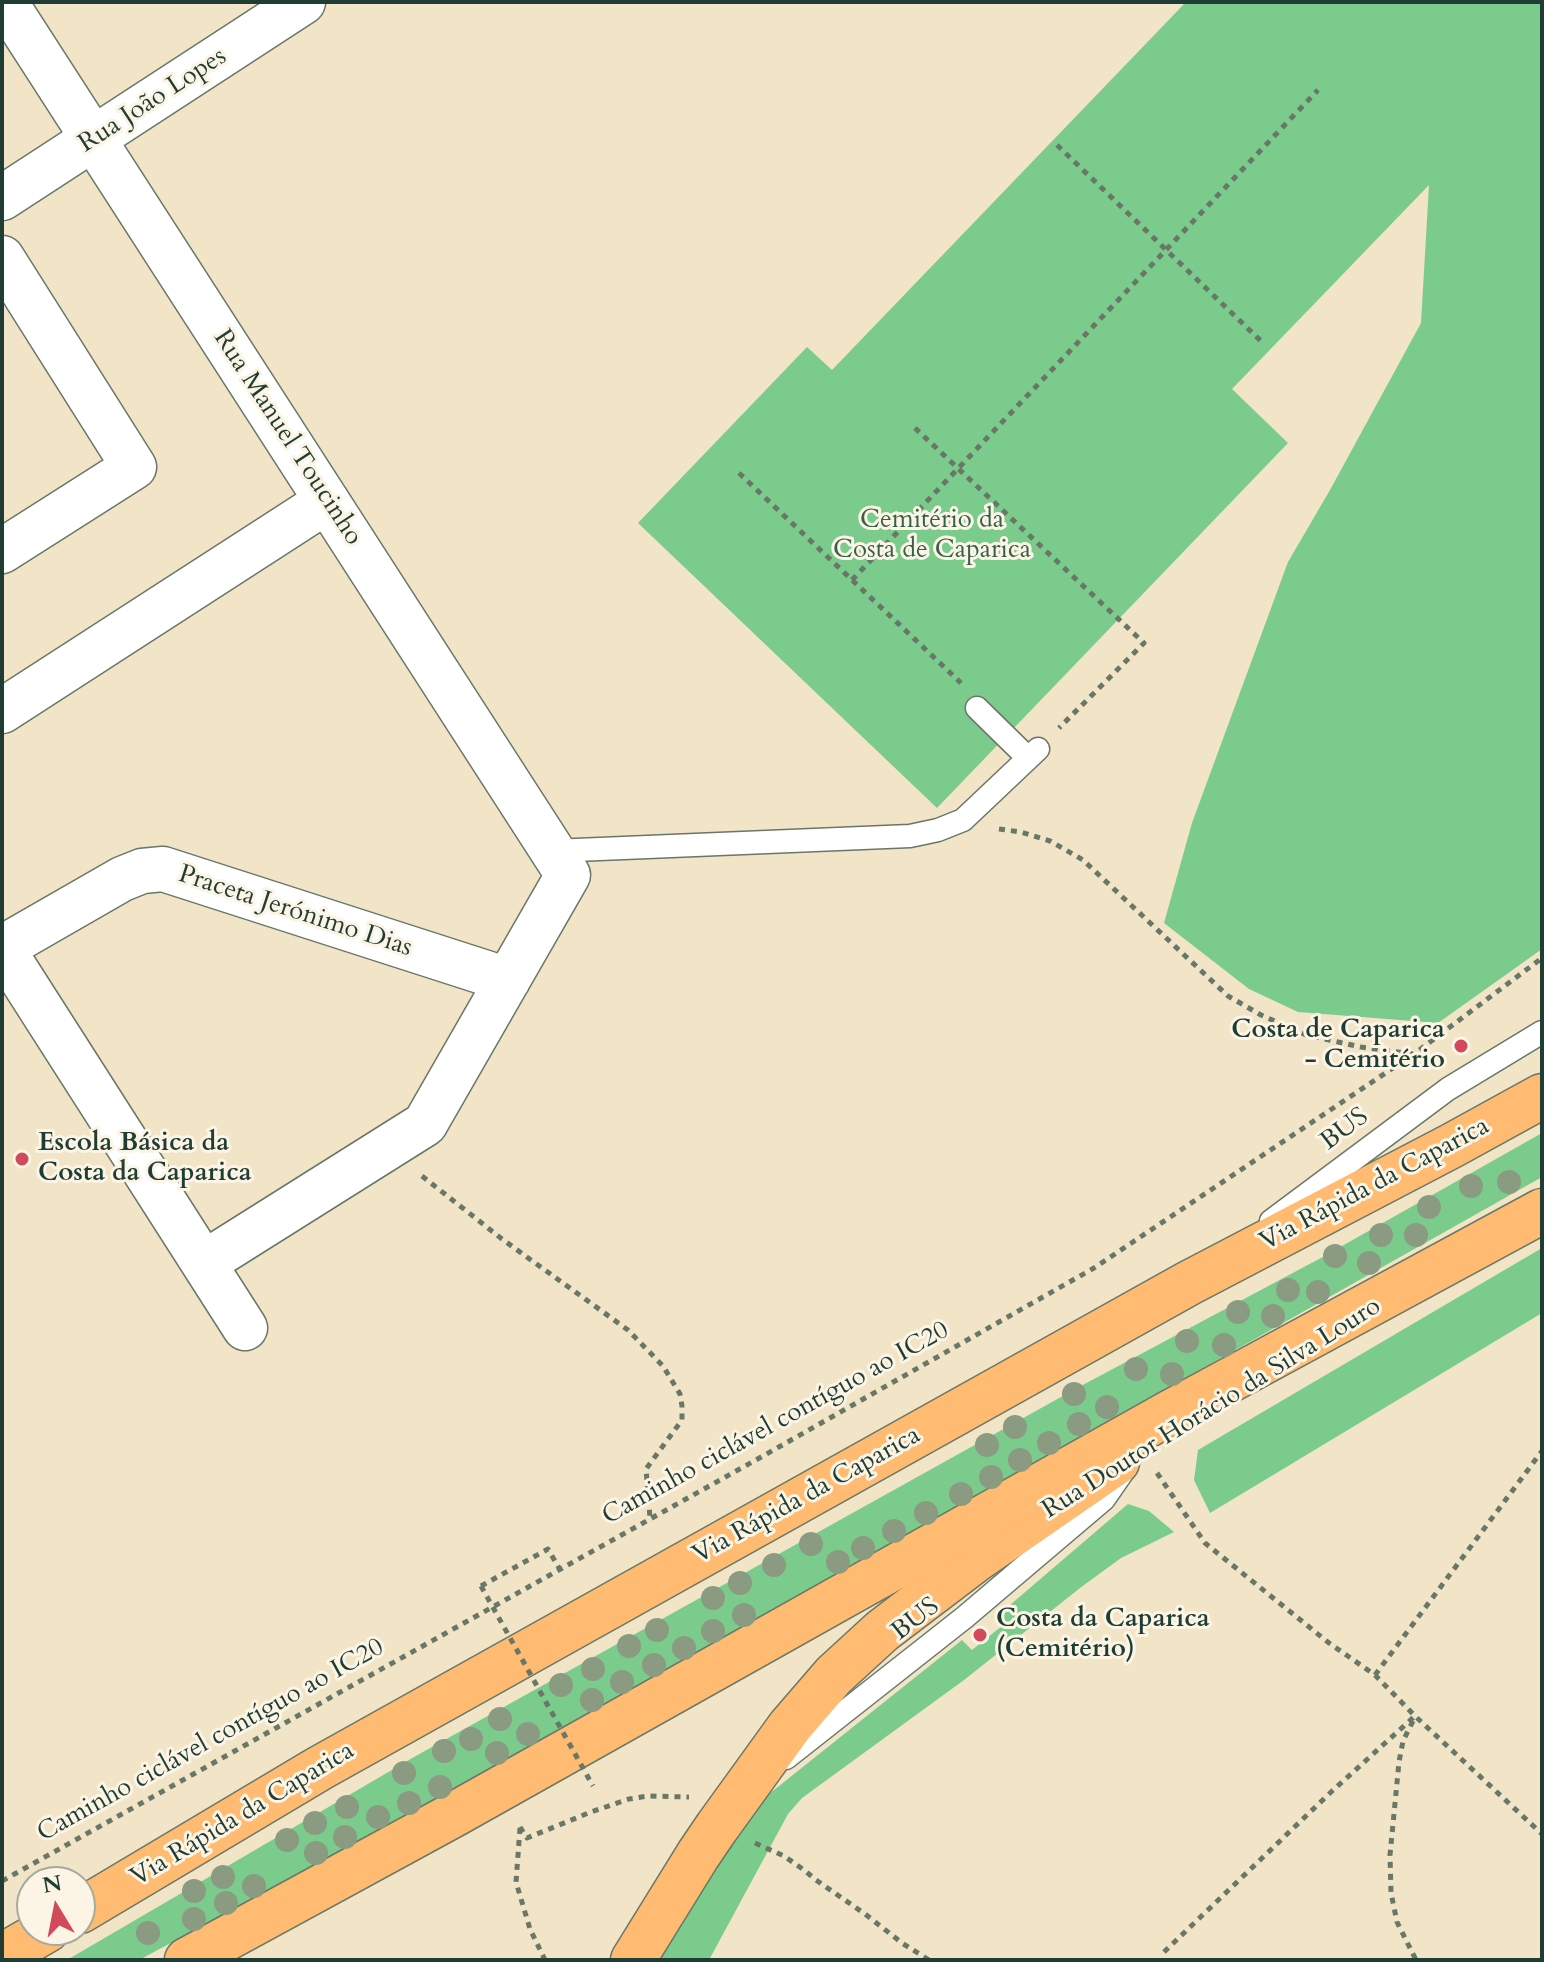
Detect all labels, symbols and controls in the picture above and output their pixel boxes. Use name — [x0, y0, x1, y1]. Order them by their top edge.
street label: Rua João Lopes — [73, 42, 233, 160]
street label: Rua Manuel Toucinho — [206, 325, 368, 551]
park label: Cemitério da Costa de Caparica — [833, 505, 1031, 566]
street label: Praceta Jerónimo Dias — [174, 859, 416, 965]
place label: Costa de Caparica - Cemitério — [1231, 1015, 1445, 1076]
marker: Costa de Caparica - Cemitério — [1452, 1037, 1470, 1055]
street label: BUS — [1315, 1102, 1375, 1158]
street label: Via Rápida da Caparica — [1255, 1111, 1495, 1259]
place label: Escola Básica da Costa da Caparica — [38, 1128, 252, 1190]
marker: Escola Básica da Costa da Caparica — [13, 1150, 31, 1168]
street label: Rua Doutor Horácio da Silva Louro — [1037, 1292, 1387, 1526]
street label: Caminho ciclável contíguo ao IC20 — [597, 1315, 955, 1533]
street label: Via Rápida da Caparica — [688, 1420, 926, 1572]
street label: BUS — [886, 1592, 946, 1648]
place label: Costa da Caparica (Cemitério) — [996, 1604, 1210, 1666]
marker: Costa da Caparica (Cemitério) — [971, 1626, 989, 1644]
street label: Caminho ciclável contíguo ao IC20 — [32, 1632, 390, 1850]
street label: Via Rápida da Caparica — [126, 1736, 360, 1894]
north arrow — [16, 1866, 96, 1946]
text: N — [40, 1868, 64, 1901]

